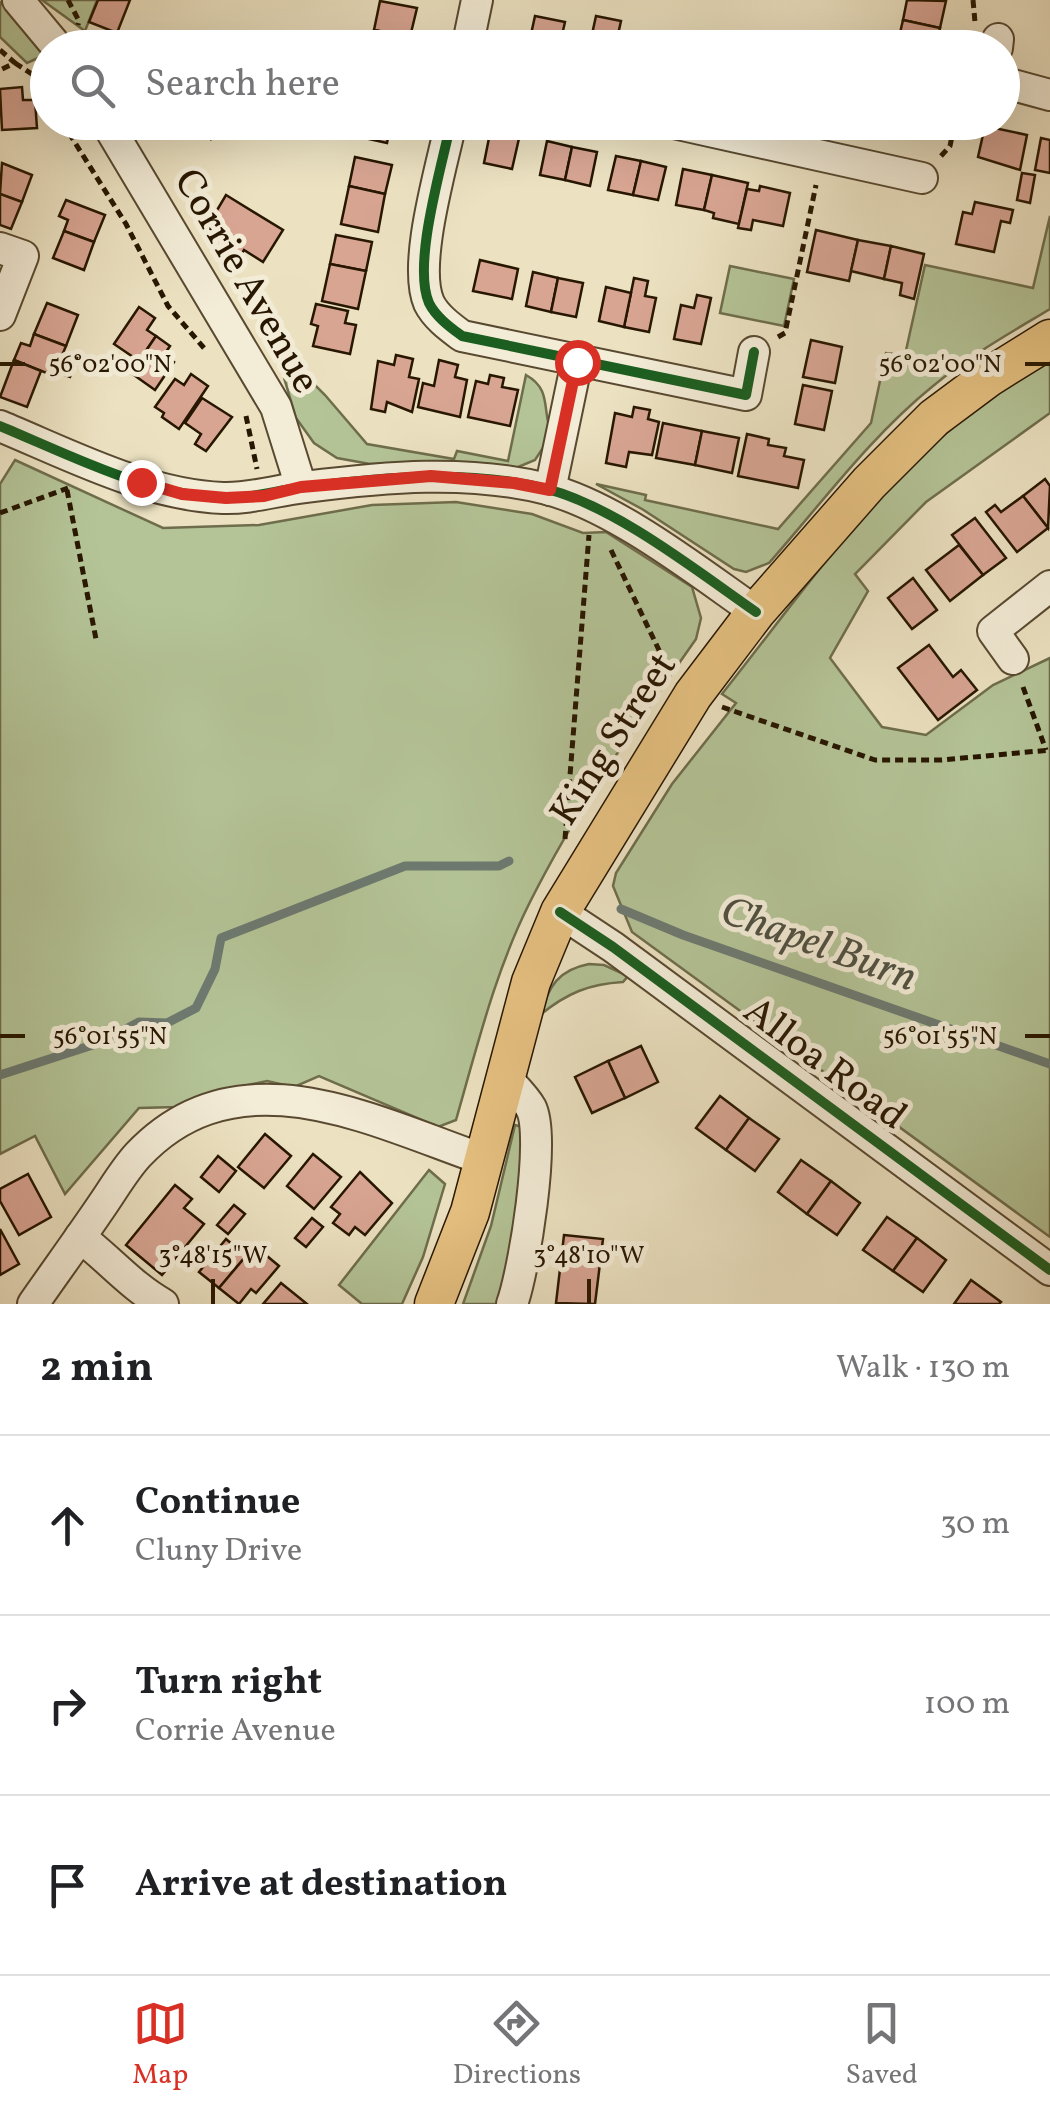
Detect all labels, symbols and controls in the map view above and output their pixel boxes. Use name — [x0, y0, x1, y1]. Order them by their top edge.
search box — [30, 30, 1020, 140]
icon: search — [65, 58, 120, 113]
text: Search here — [145, 59, 340, 112]
street label: Corrie Avenue — [158, 159, 332, 405]
route start — [555, 340, 601, 386]
text: 56°02'00"N — [48, 348, 172, 383]
text: 56°02'00"N — [878, 348, 1002, 383]
route end — [119, 460, 165, 506]
street label: King Street — [538, 642, 692, 838]
water label: Chapel Burn — [712, 883, 924, 1009]
street label: Alloa Road — [731, 985, 917, 1145]
text: 56°01'55"N — [53, 1020, 167, 1055]
text: 56°01'55"N — [883, 1020, 997, 1055]
text: 3°48'15"W — [159, 1239, 267, 1274]
text: 3°48'10"W — [533, 1239, 645, 1274]
text: 2 min — [40, 1340, 153, 1399]
text: Walk · 130 m — [836, 1347, 1010, 1391]
text: Continue — [135, 1477, 300, 1530]
icon: ahead — [40, 1498, 95, 1553]
text: 30 m — [940, 1503, 1010, 1547]
text: Cluny Drive — [135, 1530, 302, 1574]
text: Turn right — [135, 1657, 322, 1710]
icon: right — [40, 1678, 95, 1733]
text: 100 m — [924, 1683, 1010, 1727]
text: Corrie Avenue — [135, 1710, 336, 1754]
icon: arrive — [40, 1858, 95, 1913]
text: Arrive at destination — [135, 1859, 508, 1912]
tab: Map — [132, 1996, 188, 2095]
tab: Directions — [453, 1996, 581, 2095]
tab: Saved — [846, 1996, 918, 2095]

